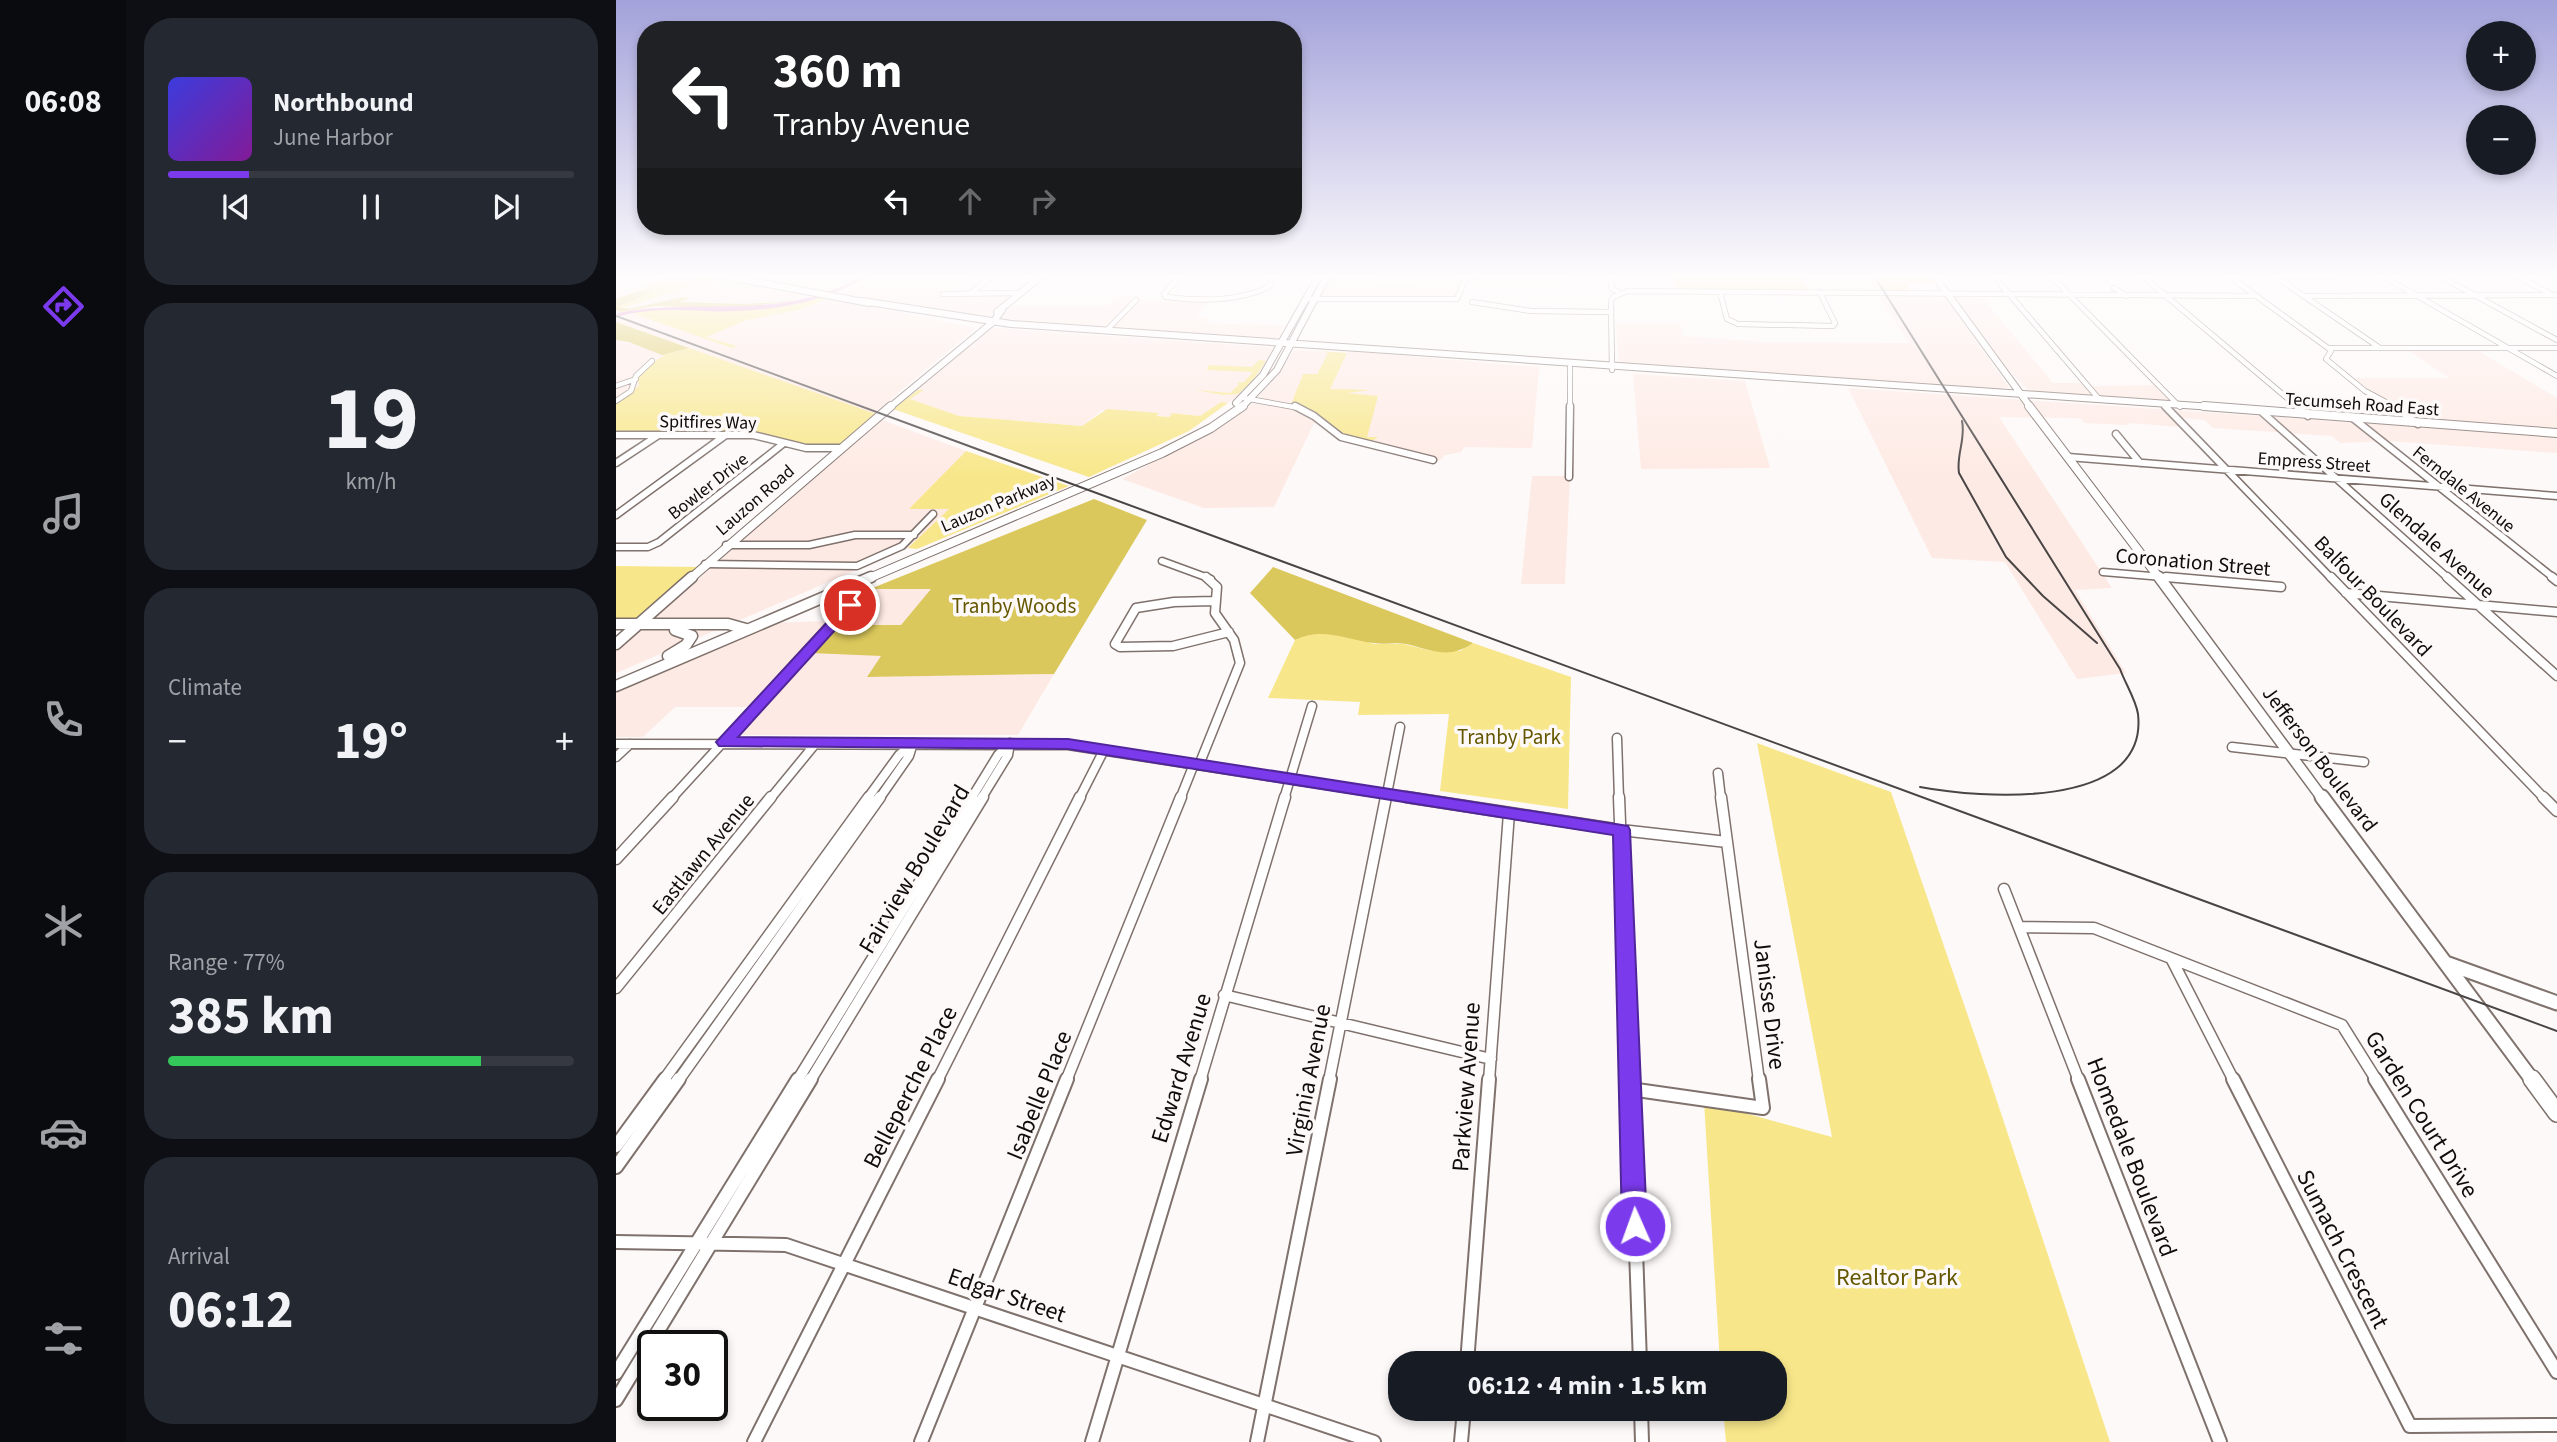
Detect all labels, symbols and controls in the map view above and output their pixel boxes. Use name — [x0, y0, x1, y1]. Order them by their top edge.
map controls — [2466, 21, 2536, 175]
button: + — [2466, 21, 2536, 91]
text: 360 m — [773, 37, 902, 107]
icon: left — [658, 49, 749, 140]
text: 06:08 — [24, 79, 102, 125]
text: Northbound — [273, 84, 414, 121]
text: Tranby Avenue — [773, 102, 970, 148]
button: − — [2466, 105, 2536, 175]
text: June Harbor — [273, 121, 393, 154]
icon: left — [878, 182, 916, 220]
icon: ahead — [951, 182, 989, 220]
icon: right — [1024, 182, 1062, 220]
icon: previous — [217, 188, 255, 226]
icon: pause — [352, 188, 390, 226]
icon: next — [487, 188, 525, 226]
icon: directions — [39, 282, 88, 331]
text: 19 — [323, 355, 419, 484]
street label: Tecumseh Road East — [2284, 387, 2440, 422]
street label: Spitfires Way — [659, 409, 757, 436]
street label: Ferndale Avenue — [2407, 440, 2520, 539]
street label: Empress Street — [2257, 446, 2371, 479]
street label: Bowler Drive — [663, 447, 754, 526]
street label: Lauzon Road — [711, 459, 800, 542]
text: km/h — [345, 465, 397, 498]
street label: Lauzon Parkway — [937, 468, 1060, 539]
street label: Glendale Avenue — [2372, 485, 2502, 605]
icon: music — [39, 489, 88, 538]
street label: Balfour Boulevard — [2307, 529, 2439, 663]
street label: Coronation Street — [2114, 540, 2272, 584]
pin — [820, 575, 880, 635]
icon: arrive — [831, 586, 869, 624]
park label: Tranby Woods — [952, 591, 1076, 621]
text: Climate — [168, 671, 242, 704]
street label: Jefferson Boulevard — [2255, 680, 2385, 838]
icon: phone — [39, 695, 88, 744]
text: 19° — [334, 705, 408, 779]
text: − — [168, 715, 187, 769]
text: + — [555, 715, 574, 769]
park label: Tranby Park — [1457, 722, 1562, 752]
street label: Fairview Boulevard — [850, 778, 979, 960]
street label: Eastlawn Avenue — [645, 787, 761, 921]
icon: climate — [39, 901, 88, 950]
street label: Janisse Drive — [1744, 937, 1795, 1071]
text: Range · 77% — [168, 946, 285, 979]
text: 385 km — [168, 980, 334, 1054]
street label: Edward Avenue — [1142, 989, 1221, 1147]
street label: Belleperche Place — [854, 1000, 967, 1175]
street label: Virginia Avenue — [1277, 1001, 1340, 1159]
street label: Parkview Avenue — [1443, 1001, 1490, 1173]
street label: Garden Court Drive — [2356, 1024, 2487, 1205]
street label: Isabelle Place — [998, 1025, 1081, 1165]
street label: Homedale Boulevard — [2077, 1052, 2186, 1262]
icon: car — [39, 1108, 88, 1157]
street label: Sumach Crescent — [2287, 1164, 2398, 1335]
position arrow — [1598, 1189, 1672, 1263]
text: Arrival — [168, 1240, 230, 1273]
street label: Edgar Street — [943, 1259, 1071, 1332]
park label: Realtor Park — [1836, 1260, 1958, 1295]
text: 06:12 — [168, 1274, 293, 1348]
icon: filters — [39, 1314, 88, 1363]
speed limit sign: 30 — [637, 1330, 728, 1421]
text: 06:12 · 4 min · 1.5 km — [1468, 1367, 1707, 1404]

